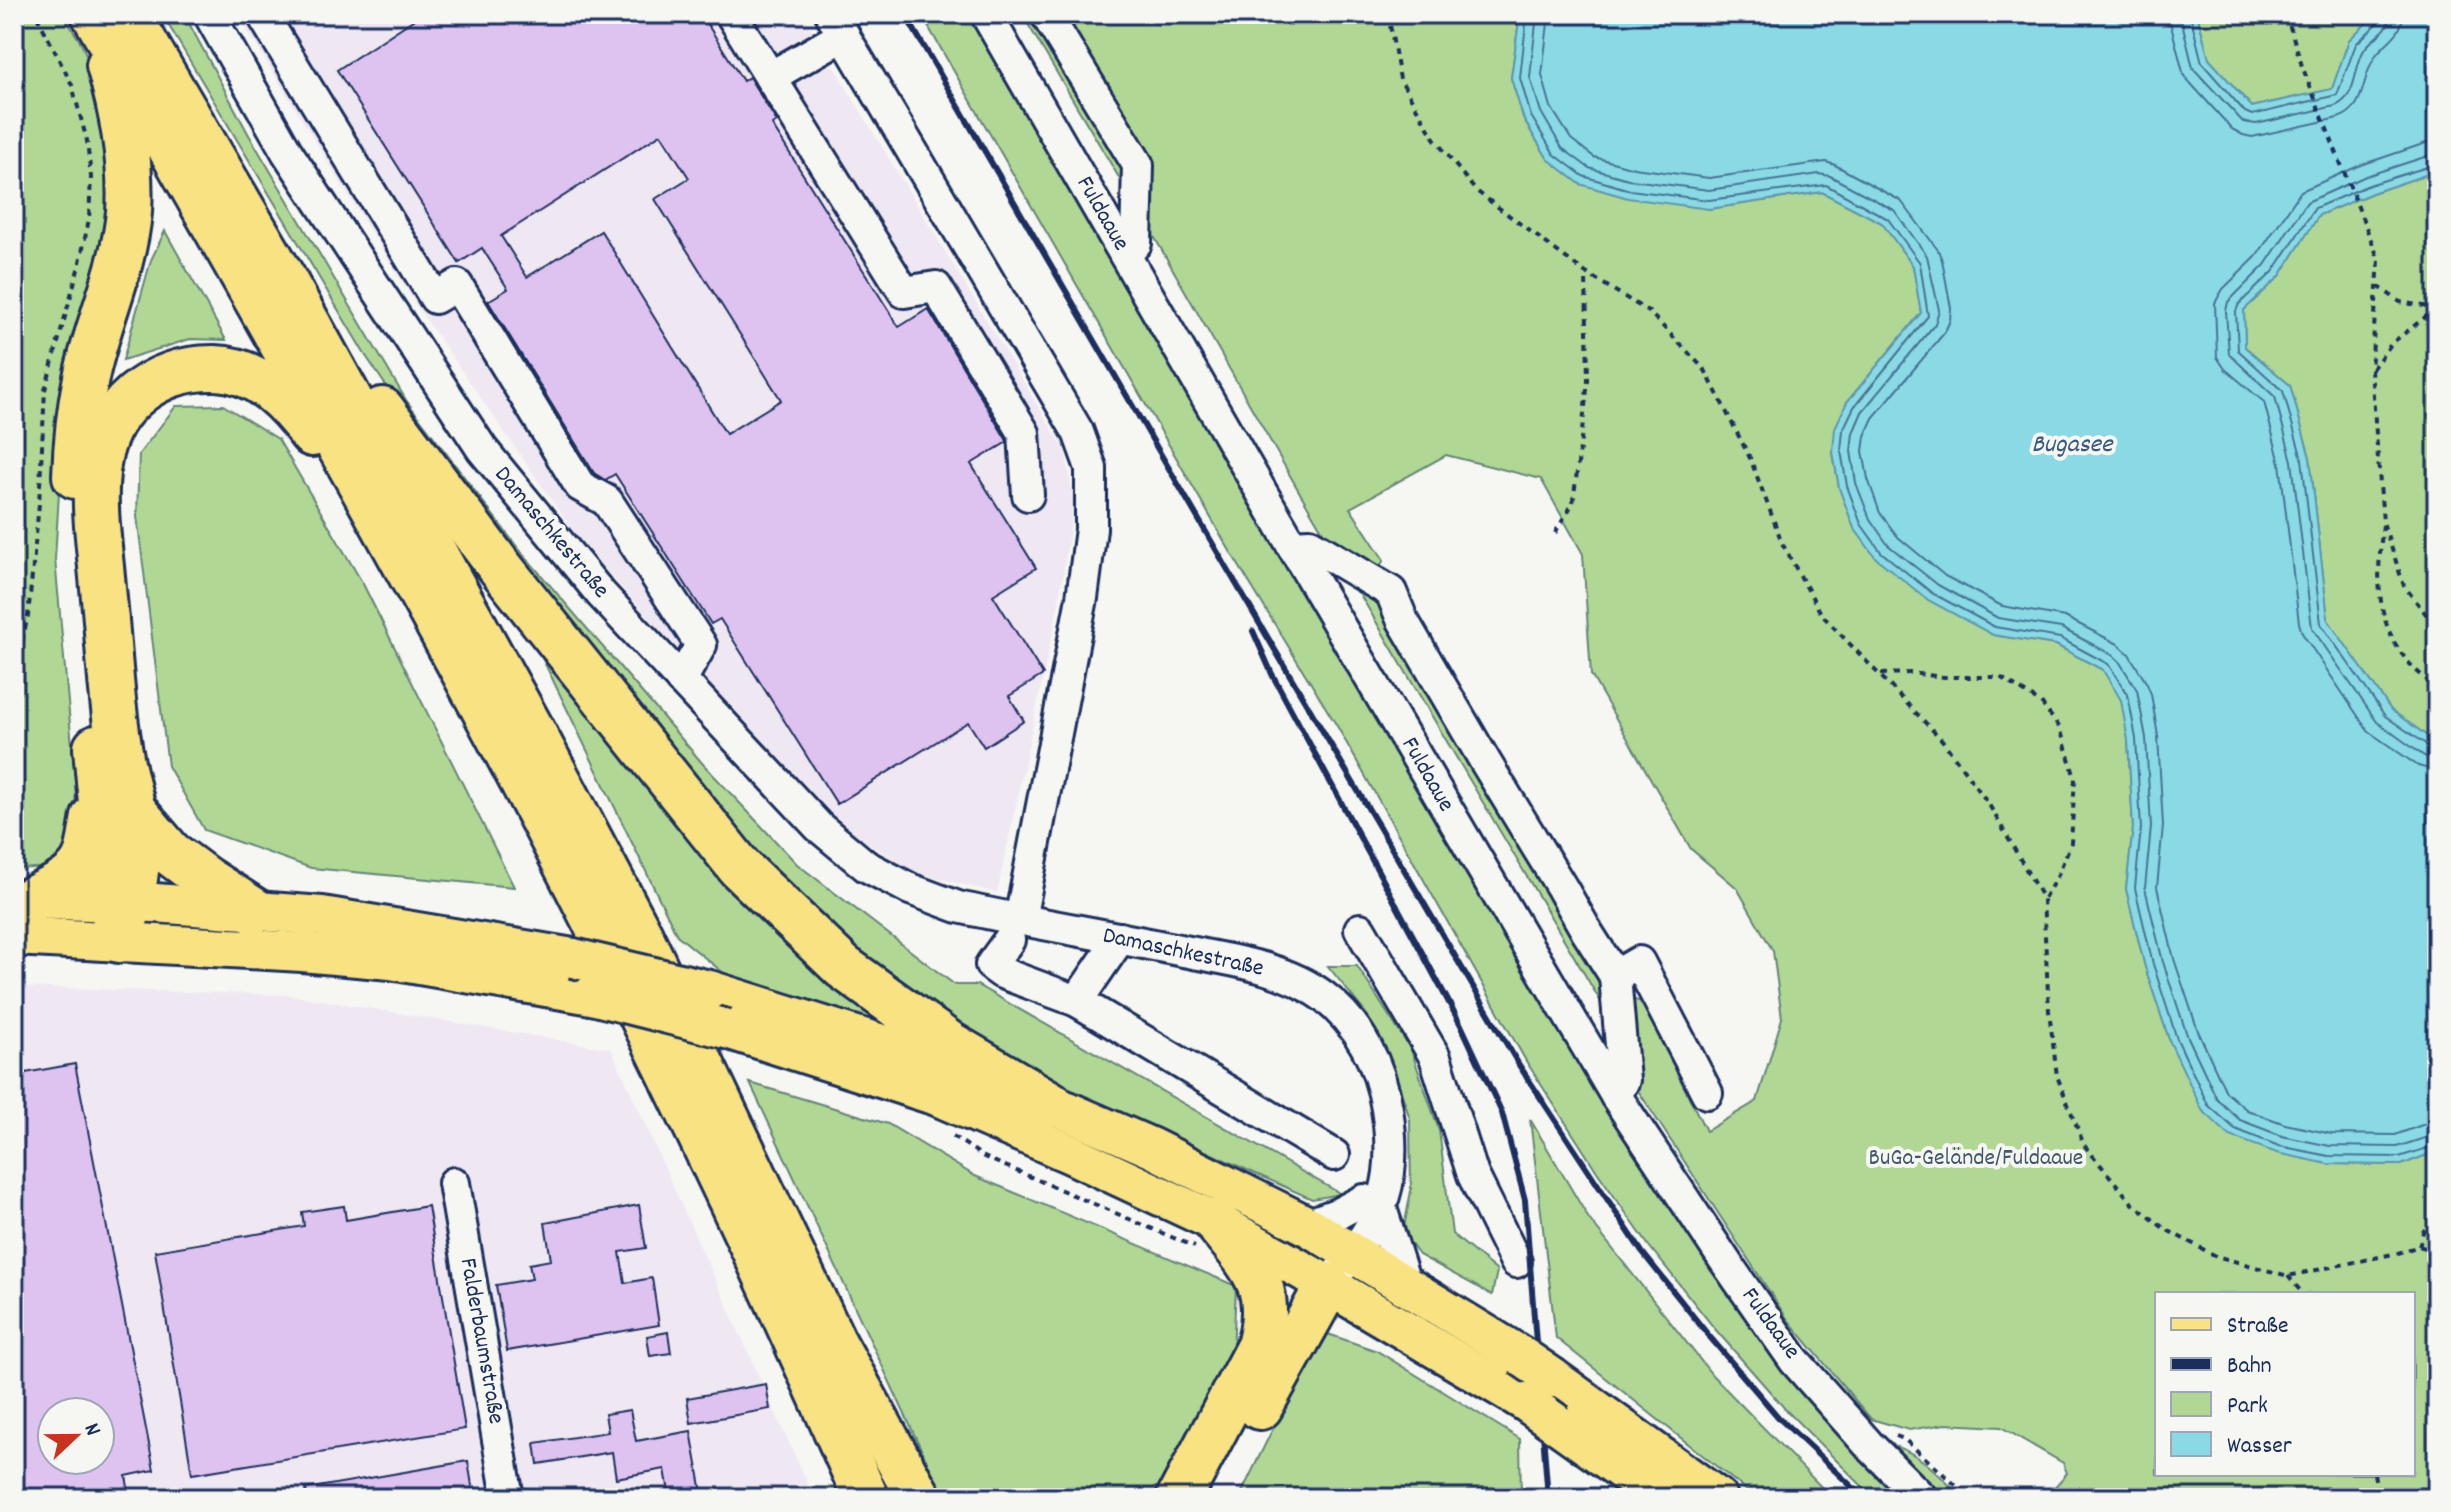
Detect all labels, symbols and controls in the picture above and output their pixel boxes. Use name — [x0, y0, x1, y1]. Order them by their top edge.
street label: Fuldaaue — [1067, 170, 1137, 258]
water label: Bugasee — [2032, 427, 2114, 464]
street label: Damaschkestraße — [485, 459, 617, 607]
street label: Fuldaaue — [1392, 731, 1462, 819]
street label: Damaschkestraße — [1099, 919, 1267, 987]
park label: BuGa-Gelände/Fuldaaue — [1869, 1142, 2083, 1176]
street label: Falderbaumstraße — [450, 1255, 512, 1427]
street label: Fuldaaue — [1732, 1281, 1808, 1367]
legend — [2155, 1292, 2415, 1476]
text: Straße — [2227, 1310, 2289, 1344]
text: Bahn — [2227, 1350, 2272, 1384]
text: Park — [2227, 1390, 2268, 1424]
north arrow — [36, 1396, 116, 1476]
text: N — [75, 1419, 108, 1441]
text: Wasser — [2227, 1430, 2292, 1464]

